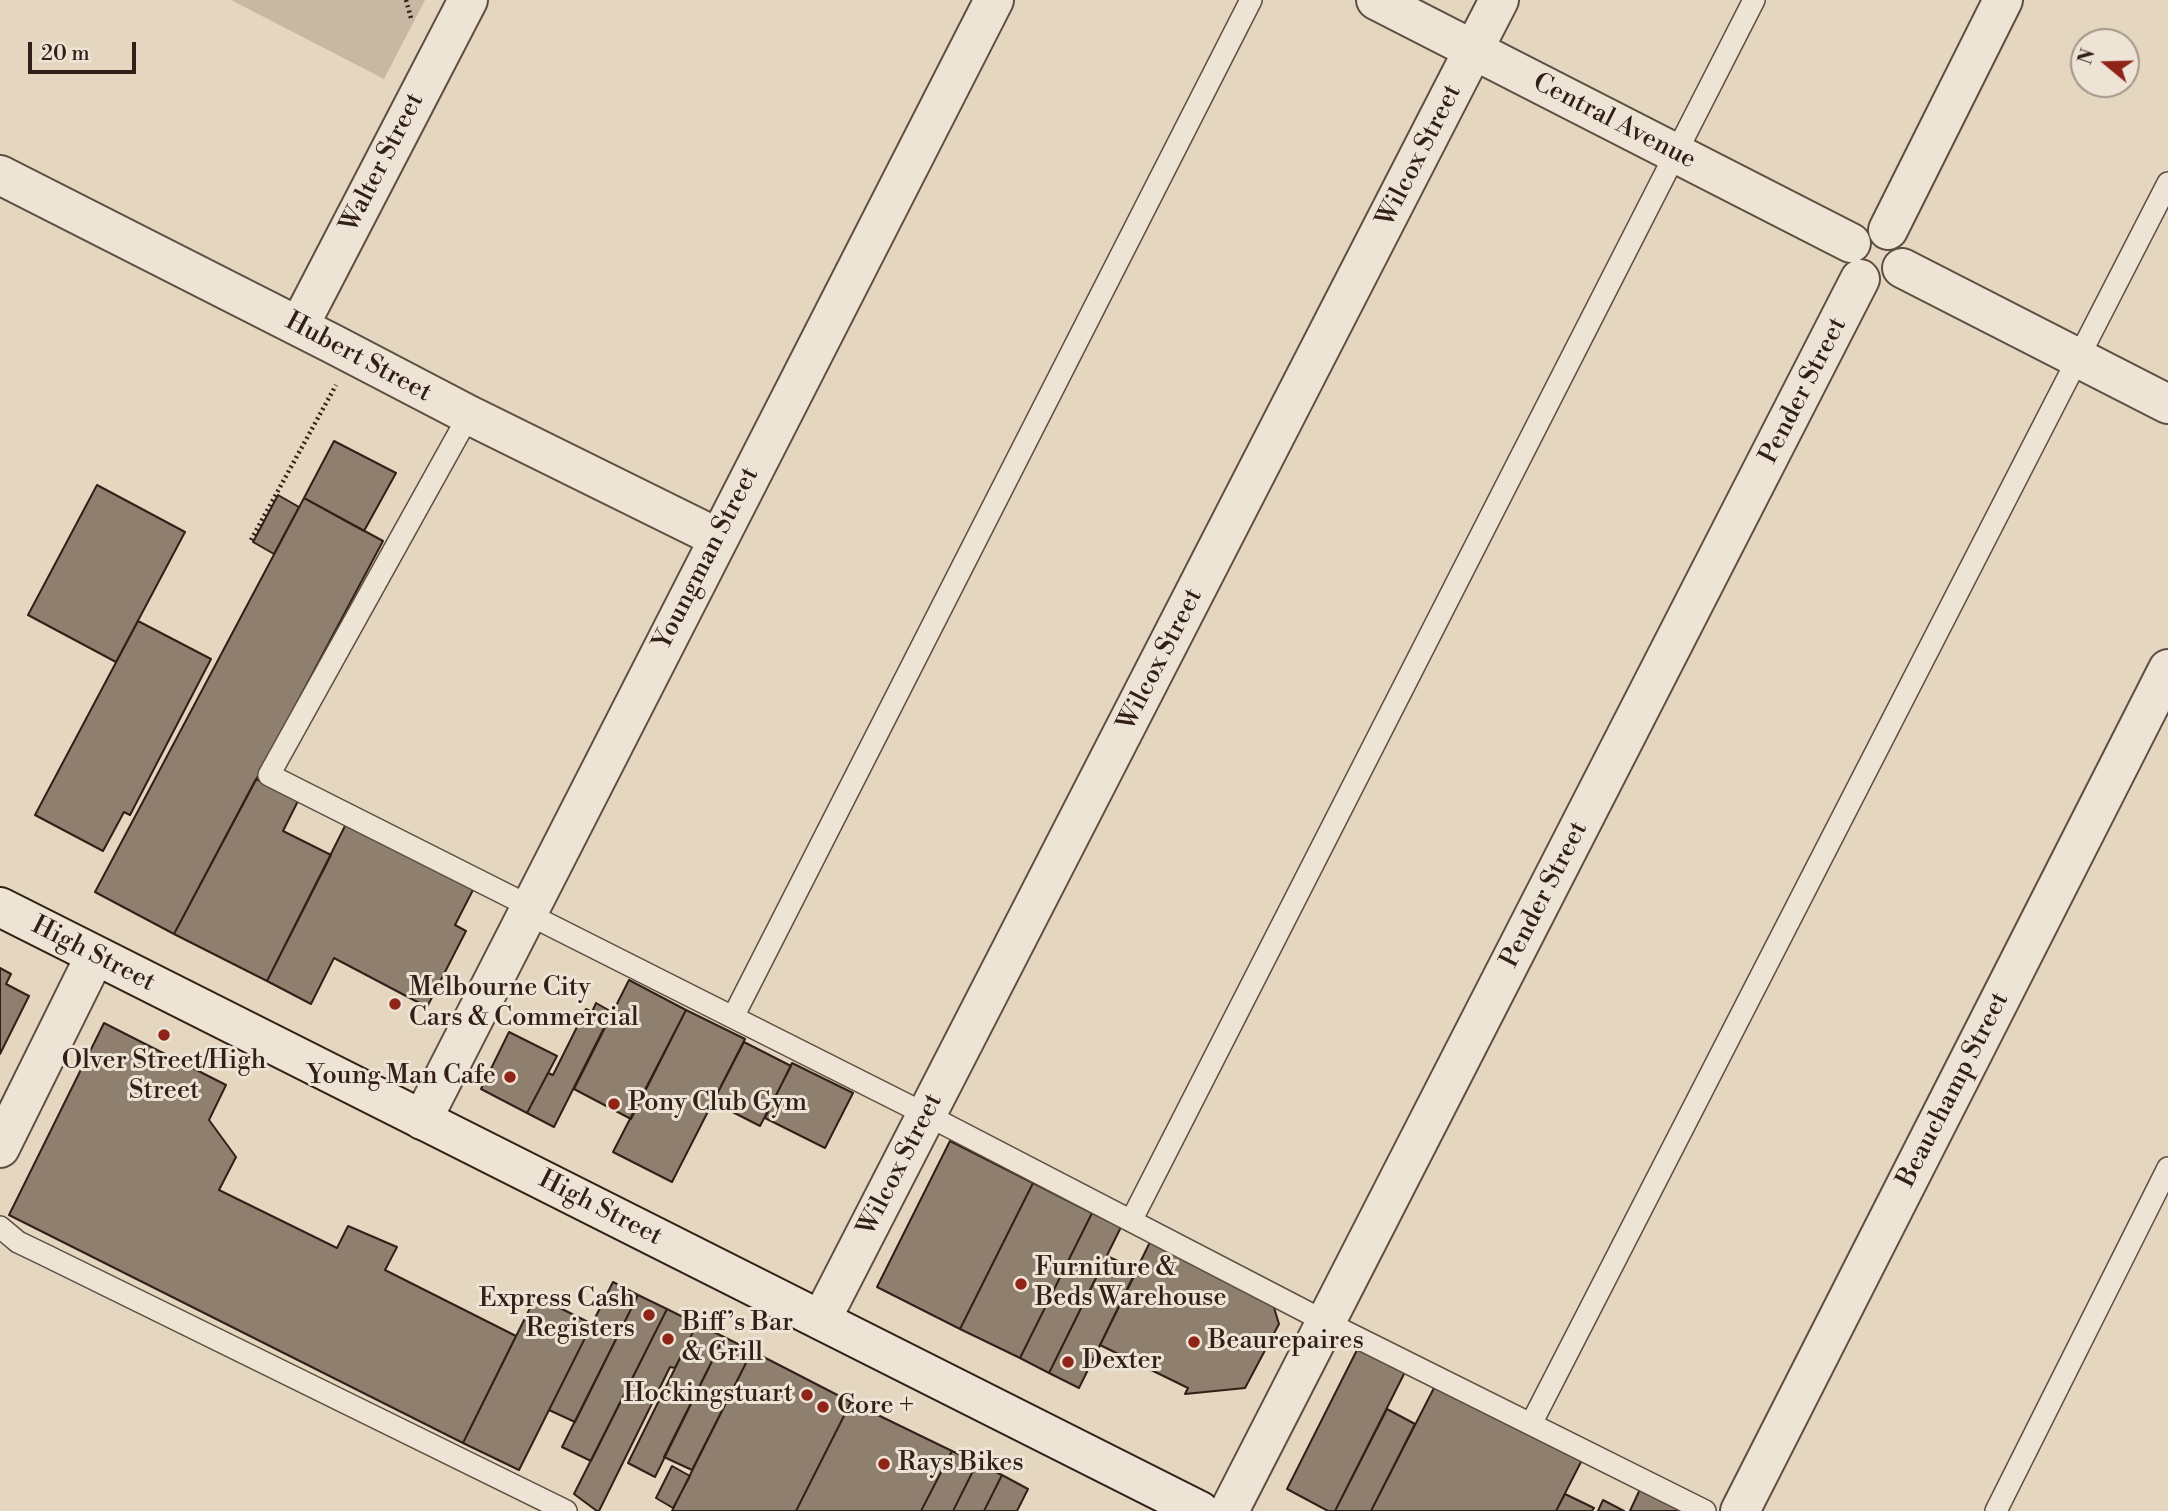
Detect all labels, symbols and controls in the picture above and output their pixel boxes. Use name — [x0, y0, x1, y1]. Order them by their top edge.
scale bar — [32, 28, 140, 72]
north arrow — [2070, 28, 2140, 98]
text: 20 m — [41, 41, 90, 67]
text: N — [2073, 46, 2101, 68]
street label: Central Avenue — [1527, 68, 1701, 176]
street label: Wilcox Street — [1371, 80, 1469, 232]
street label: Walter Street — [335, 88, 431, 238]
street label: Hubert Street — [280, 306, 436, 410]
street label: Pender Street — [1754, 313, 1854, 469]
street label: Youngman Street — [647, 462, 767, 656]
street label: Wilcox Street — [1112, 584, 1210, 736]
street label: Pender Street — [1495, 817, 1595, 973]
street label: High Street — [26, 911, 160, 999]
place label: Melbourne City Cars & Commercial — [409, 973, 639, 1034]
street label: Beauchamp Street — [1891, 987, 2017, 1193]
marker: Melbourne City Cars & Commercial — [387, 996, 403, 1012]
marker: Olver Street/High Street — [156, 1027, 172, 1043]
place label: Olver Street/High Street — [62, 1046, 266, 1108]
place label: Young Man Cafe — [307, 1061, 496, 1093]
marker: Young Man Cafe — [502, 1069, 518, 1085]
place label: Pony Club Gym — [628, 1088, 807, 1120]
street label: Wilcox Street — [852, 1089, 950, 1241]
marker: Pony Club Gym — [606, 1096, 622, 1112]
street label: High Street — [533, 1165, 667, 1253]
place label: Furniture & Beds Warehouse — [1035, 1253, 1227, 1314]
marker: Furniture & Beds Warehouse — [1013, 1276, 1029, 1292]
place label: Express Cash Registers — [479, 1284, 635, 1346]
marker: Express Cash Registers — [641, 1307, 657, 1323]
place label: Biff’s Bar & Grill — [682, 1308, 793, 1370]
place label: Beaurepaires — [1208, 1326, 1364, 1358]
marker: Biff’s Bar & Grill — [660, 1331, 676, 1347]
marker: Beaurepaires — [1186, 1334, 1202, 1350]
place label: Dexter — [1082, 1346, 1162, 1378]
marker: Dexter — [1060, 1354, 1076, 1370]
place label: Hockingstuart — [623, 1379, 793, 1411]
marker: Hockingstuart — [799, 1387, 815, 1403]
place label: Core + — [837, 1391, 914, 1423]
marker: Core + — [815, 1399, 831, 1415]
place label: Rays Bikes — [898, 1448, 1024, 1480]
marker: Rays Bikes — [876, 1456, 892, 1472]

